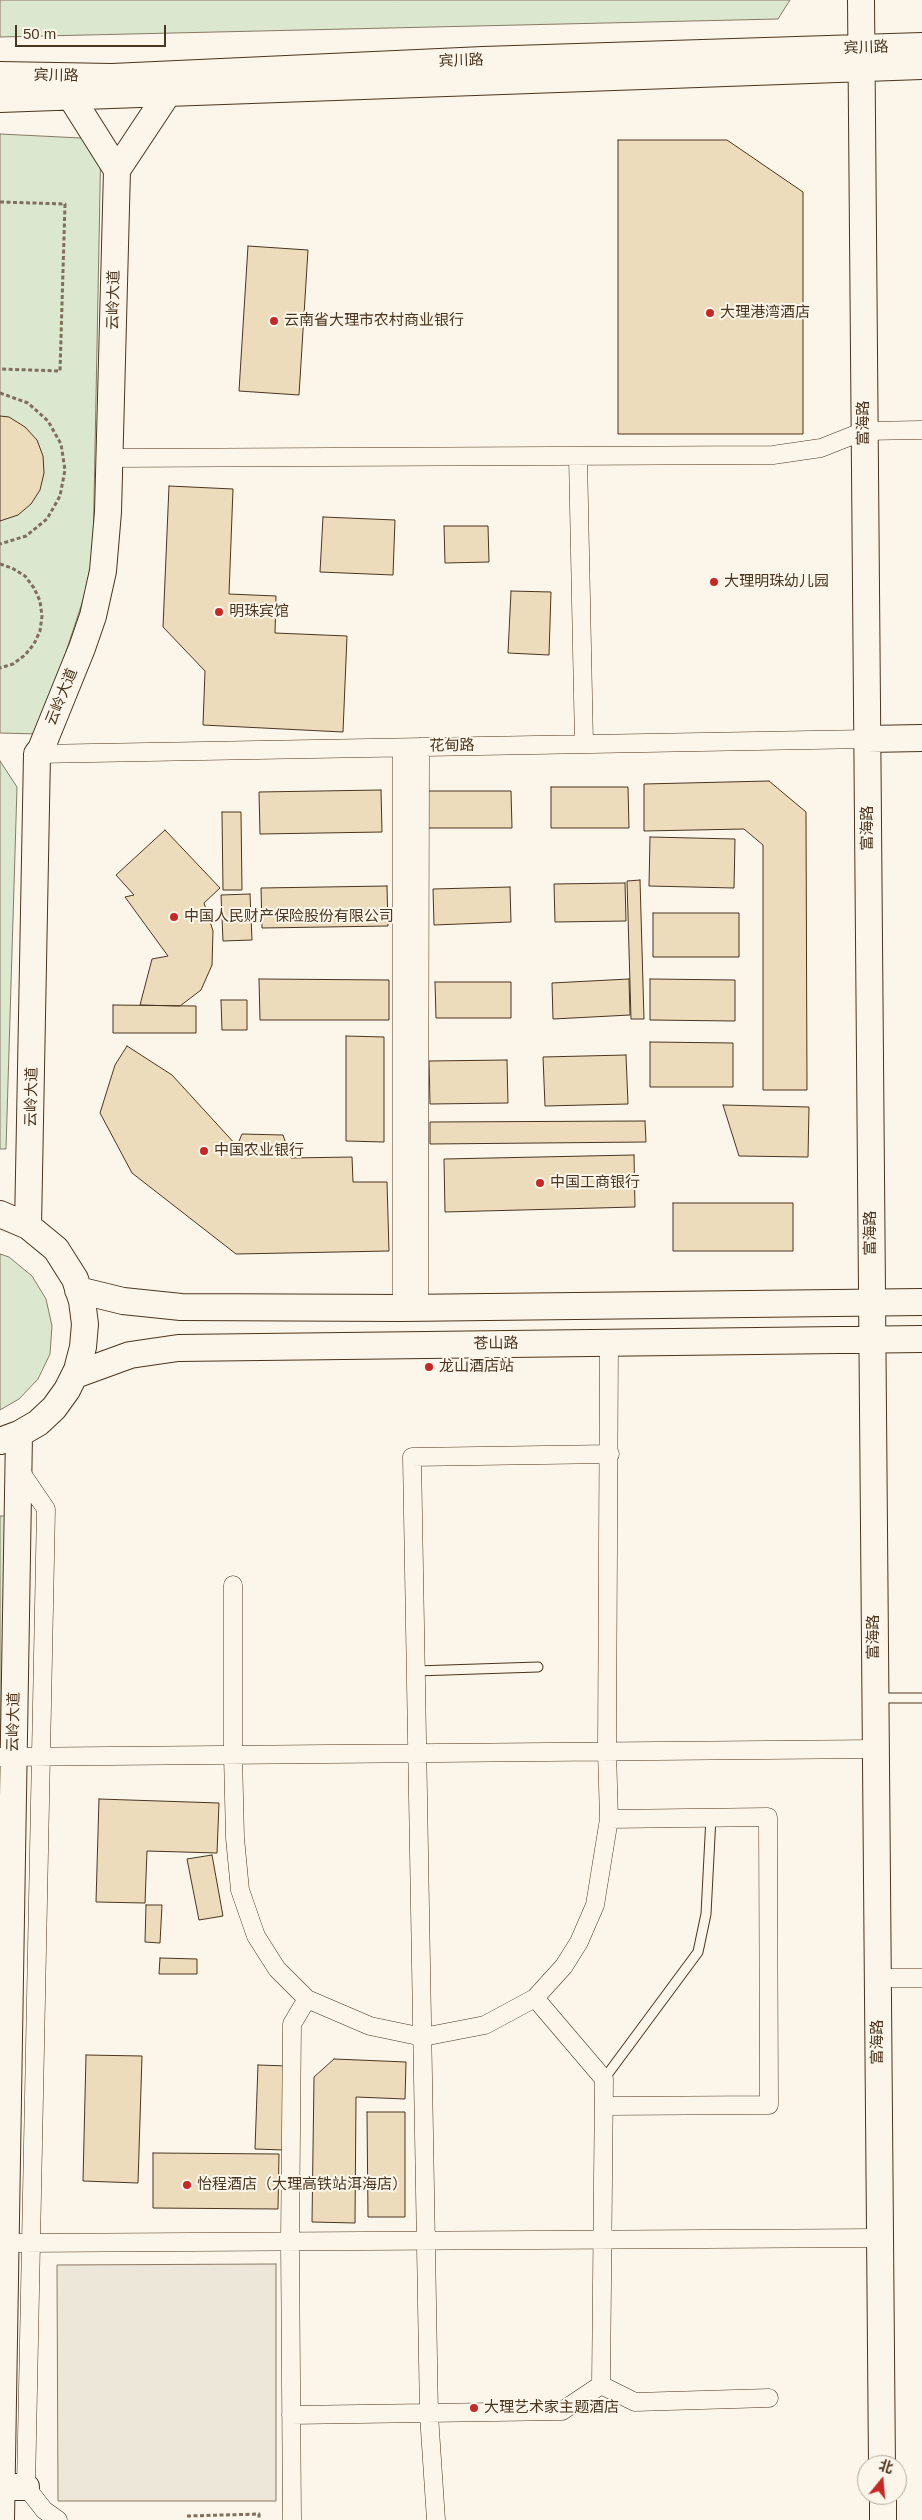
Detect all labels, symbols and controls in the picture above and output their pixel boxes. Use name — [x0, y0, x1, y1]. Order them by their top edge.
scale bar — [18, 15, 169, 47]
text: 50 m — [23, 25, 56, 42]
street label: 宾川路 — [843, 38, 889, 58]
street label: 宾川路 — [438, 51, 484, 71]
street label: 宾川路 — [33, 67, 79, 85]
street label: 云岭大道 — [104, 270, 124, 330]
place label: 大理港湾酒店 — [720, 304, 810, 322]
marker: 大理港湾酒店 — [704, 307, 716, 319]
place label: 云南省大理市农村商业银行 — [284, 312, 464, 330]
marker: 云南省大理市农村商业银行 — [268, 315, 280, 327]
street label: 富海路 — [855, 401, 873, 445]
place label: 大理明珠幼儿园 — [724, 573, 829, 591]
marker: 大理明珠幼儿园 — [708, 576, 720, 588]
place label: 明珠宾馆 — [229, 603, 289, 621]
marker: 明珠宾馆 — [213, 606, 225, 618]
street label: 云岭大道 — [42, 666, 82, 728]
street label: 花甸路 — [429, 737, 475, 755]
street label: 富海路 — [859, 806, 877, 850]
place label: 中国人民财产保险股份有限公司 — [184, 908, 394, 926]
marker: 中国人民财产保险股份有限公司 — [168, 911, 180, 923]
street label: 云岭大道 — [22, 1067, 42, 1127]
place label: 中国农业银行 — [214, 1142, 304, 1160]
marker: 中国农业银行 — [198, 1145, 210, 1157]
place label: 中国工商银行 — [550, 1174, 640, 1192]
marker: 中国工商银行 — [534, 1177, 546, 1189]
street label: 富海路 — [862, 1211, 880, 1255]
street label: 苍山路 — [473, 1335, 519, 1353]
place label: 龙山酒店站 — [439, 1358, 514, 1376]
marker: 龙山酒店站 — [423, 1361, 435, 1373]
street label: 富海路 — [865, 1615, 883, 1659]
street label: 云岭大道 — [4, 1692, 24, 1752]
street label: 富海路 — [869, 2020, 887, 2064]
place label: 怡程酒店（大理高铁站洱海店） — [197, 2176, 407, 2194]
marker: 怡程酒店（大理高铁站洱海店） — [181, 2179, 193, 2191]
place label: 大理艺术家主题酒店 — [484, 2399, 619, 2417]
marker: 大理艺术家主题酒店 — [468, 2402, 480, 2414]
north arrow — [857, 2455, 907, 2505]
text: 北 — [877, 2457, 895, 2476]

